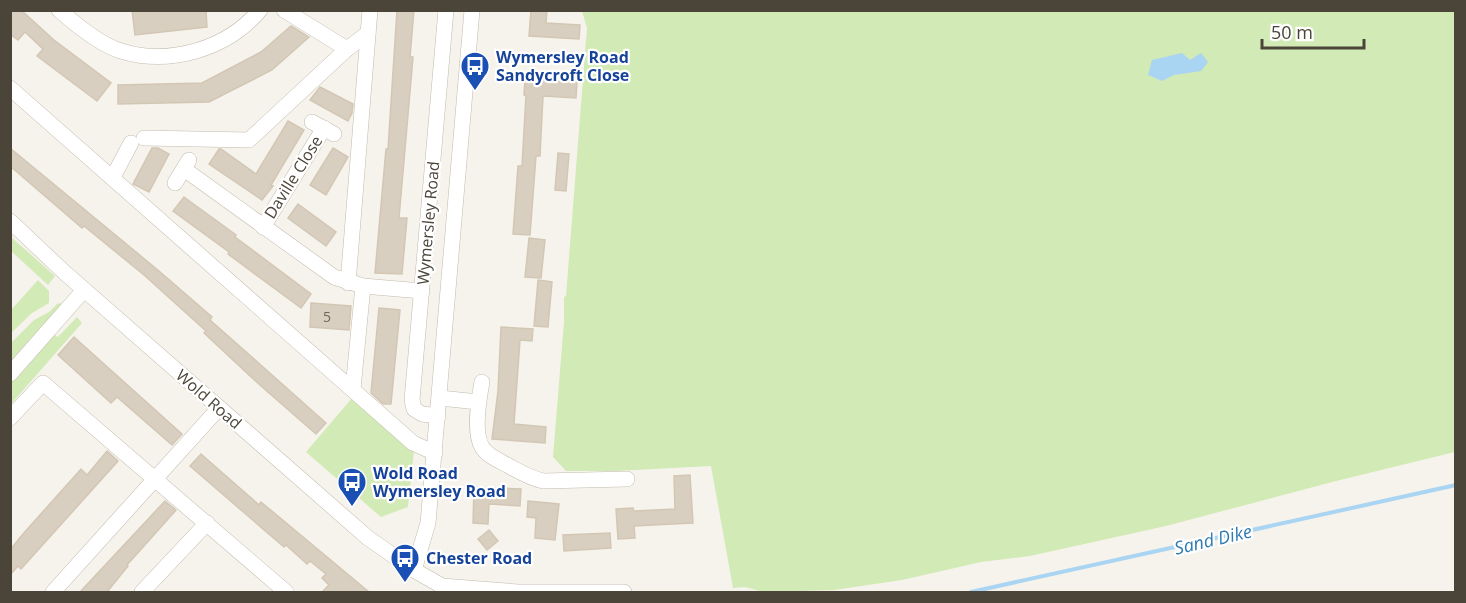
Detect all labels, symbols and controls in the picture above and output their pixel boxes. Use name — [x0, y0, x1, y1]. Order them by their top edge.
scale bar — [1262, 12, 1364, 50]
text: 50 m — [1271, 20, 1313, 44]
place label: Wymersley Road Sandycroft Close — [496, 46, 629, 86]
bus stop icon: Wymersley Road Sandycroft Close — [459, 50, 491, 92]
street label: Daville Close — [259, 131, 327, 223]
street label: Wymersley Road — [412, 160, 444, 286]
house number: 5 — [323, 307, 331, 326]
street label: Wold Road — [171, 364, 247, 434]
place label: Wold Road Wymersley Road — [373, 462, 506, 502]
bus stop icon: Wold Road Wymersley Road — [336, 466, 368, 508]
water label: Sand Dike — [1172, 518, 1254, 560]
bus stop icon: Chester Road — [389, 542, 421, 584]
place label: Chester Road — [426, 547, 532, 569]

